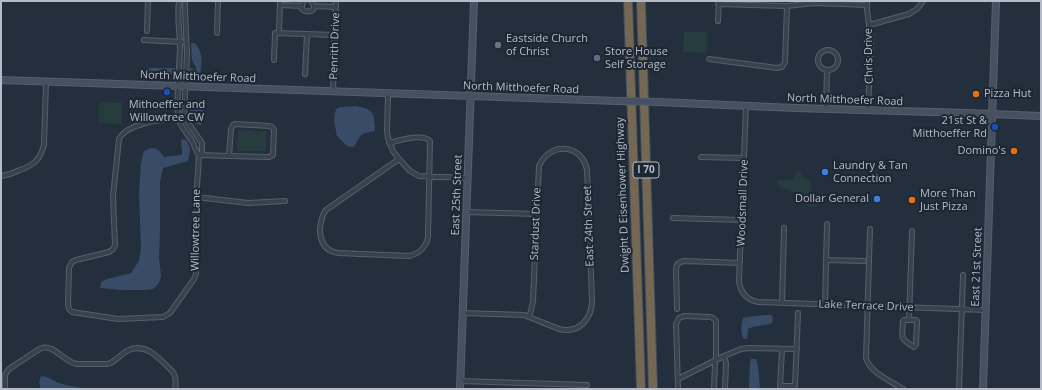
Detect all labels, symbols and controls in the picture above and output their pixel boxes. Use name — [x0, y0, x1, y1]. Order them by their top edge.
street label: Penrith Drive — [327, 12, 343, 80]
street label: Chris Drive — [862, 28, 876, 84]
place label: Eastside Church of Christ — [506, 32, 588, 58]
marker: Eastside Church of Christ — [493, 40, 503, 50]
place label: Store House Self Storage — [605, 45, 668, 71]
marker: Store House Self Storage — [592, 53, 602, 63]
street label: North Mitthoefer Road — [140, 68, 256, 86]
street label: North Mitthoefer Road — [463, 79, 579, 97]
marker: Mithoeffer and Willowtree CW — [162, 87, 172, 97]
place label: Pizza Hut — [984, 87, 1031, 101]
marker: Pizza Hut — [971, 89, 981, 99]
street label: North Mitthoefer Road — [787, 91, 903, 109]
place label: Mithoeffer and Willowtree CW — [129, 98, 205, 124]
place label: 21st St & Mitthoeffer Rd — [912, 114, 987, 140]
street label: Dwight D Eisenhower Highway — [614, 117, 632, 273]
marker: 21st St & Mitthoeffer Rd — [990, 122, 1000, 132]
place label: Domino's — [957, 144, 1006, 158]
marker: Domino's — [1009, 146, 1019, 156]
street label: East 25th Street — [449, 154, 465, 236]
street label: Woodsmall Drive — [735, 159, 751, 247]
place label: Laundry & Tan Connection — [833, 159, 908, 185]
road number: I 70 — [633, 162, 659, 178]
marker: Laundry & Tan Connection — [820, 167, 830, 177]
street label: East 24th Street — [581, 185, 597, 267]
street label: Stardust Drive — [528, 187, 544, 261]
place label: More Than Just Pizza — [920, 187, 976, 213]
street label: Willowtree Lane — [189, 189, 203, 271]
place label: Dollar General — [795, 192, 869, 206]
marker: Dollar General — [872, 194, 882, 204]
marker: More Than Just Pizza — [907, 195, 917, 205]
street label: East 21st Street — [969, 227, 985, 307]
street label: Lake Terrace Drive — [818, 298, 914, 314]

